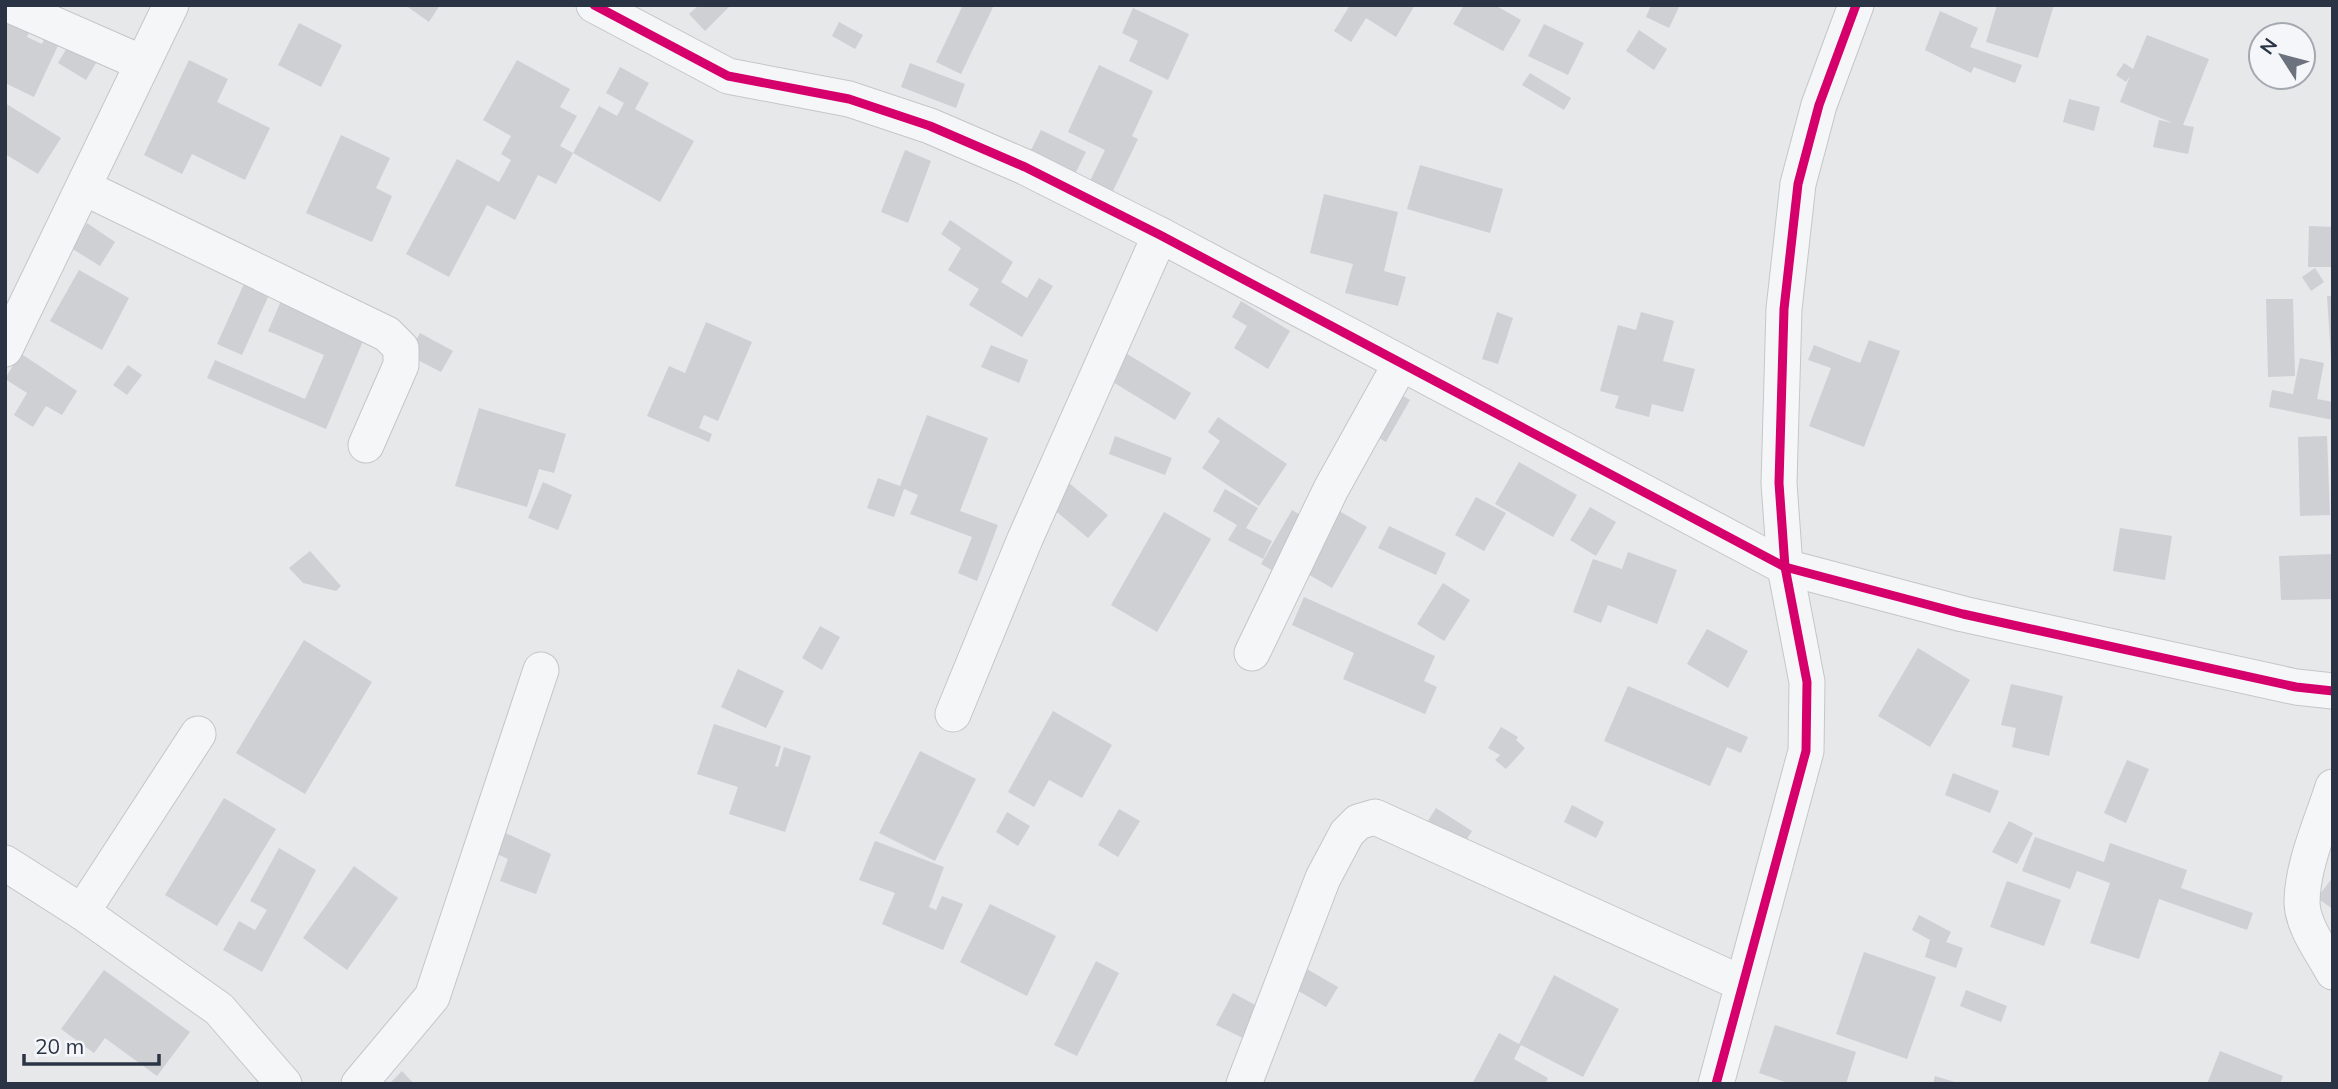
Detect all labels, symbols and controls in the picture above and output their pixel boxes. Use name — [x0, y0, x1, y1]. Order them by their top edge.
north arrow — [2247, 21, 2317, 91]
text: N — [2254, 33, 2282, 59]
scale bar — [24, 1023, 159, 1066]
text: 20 m — [35, 1033, 84, 1059]

